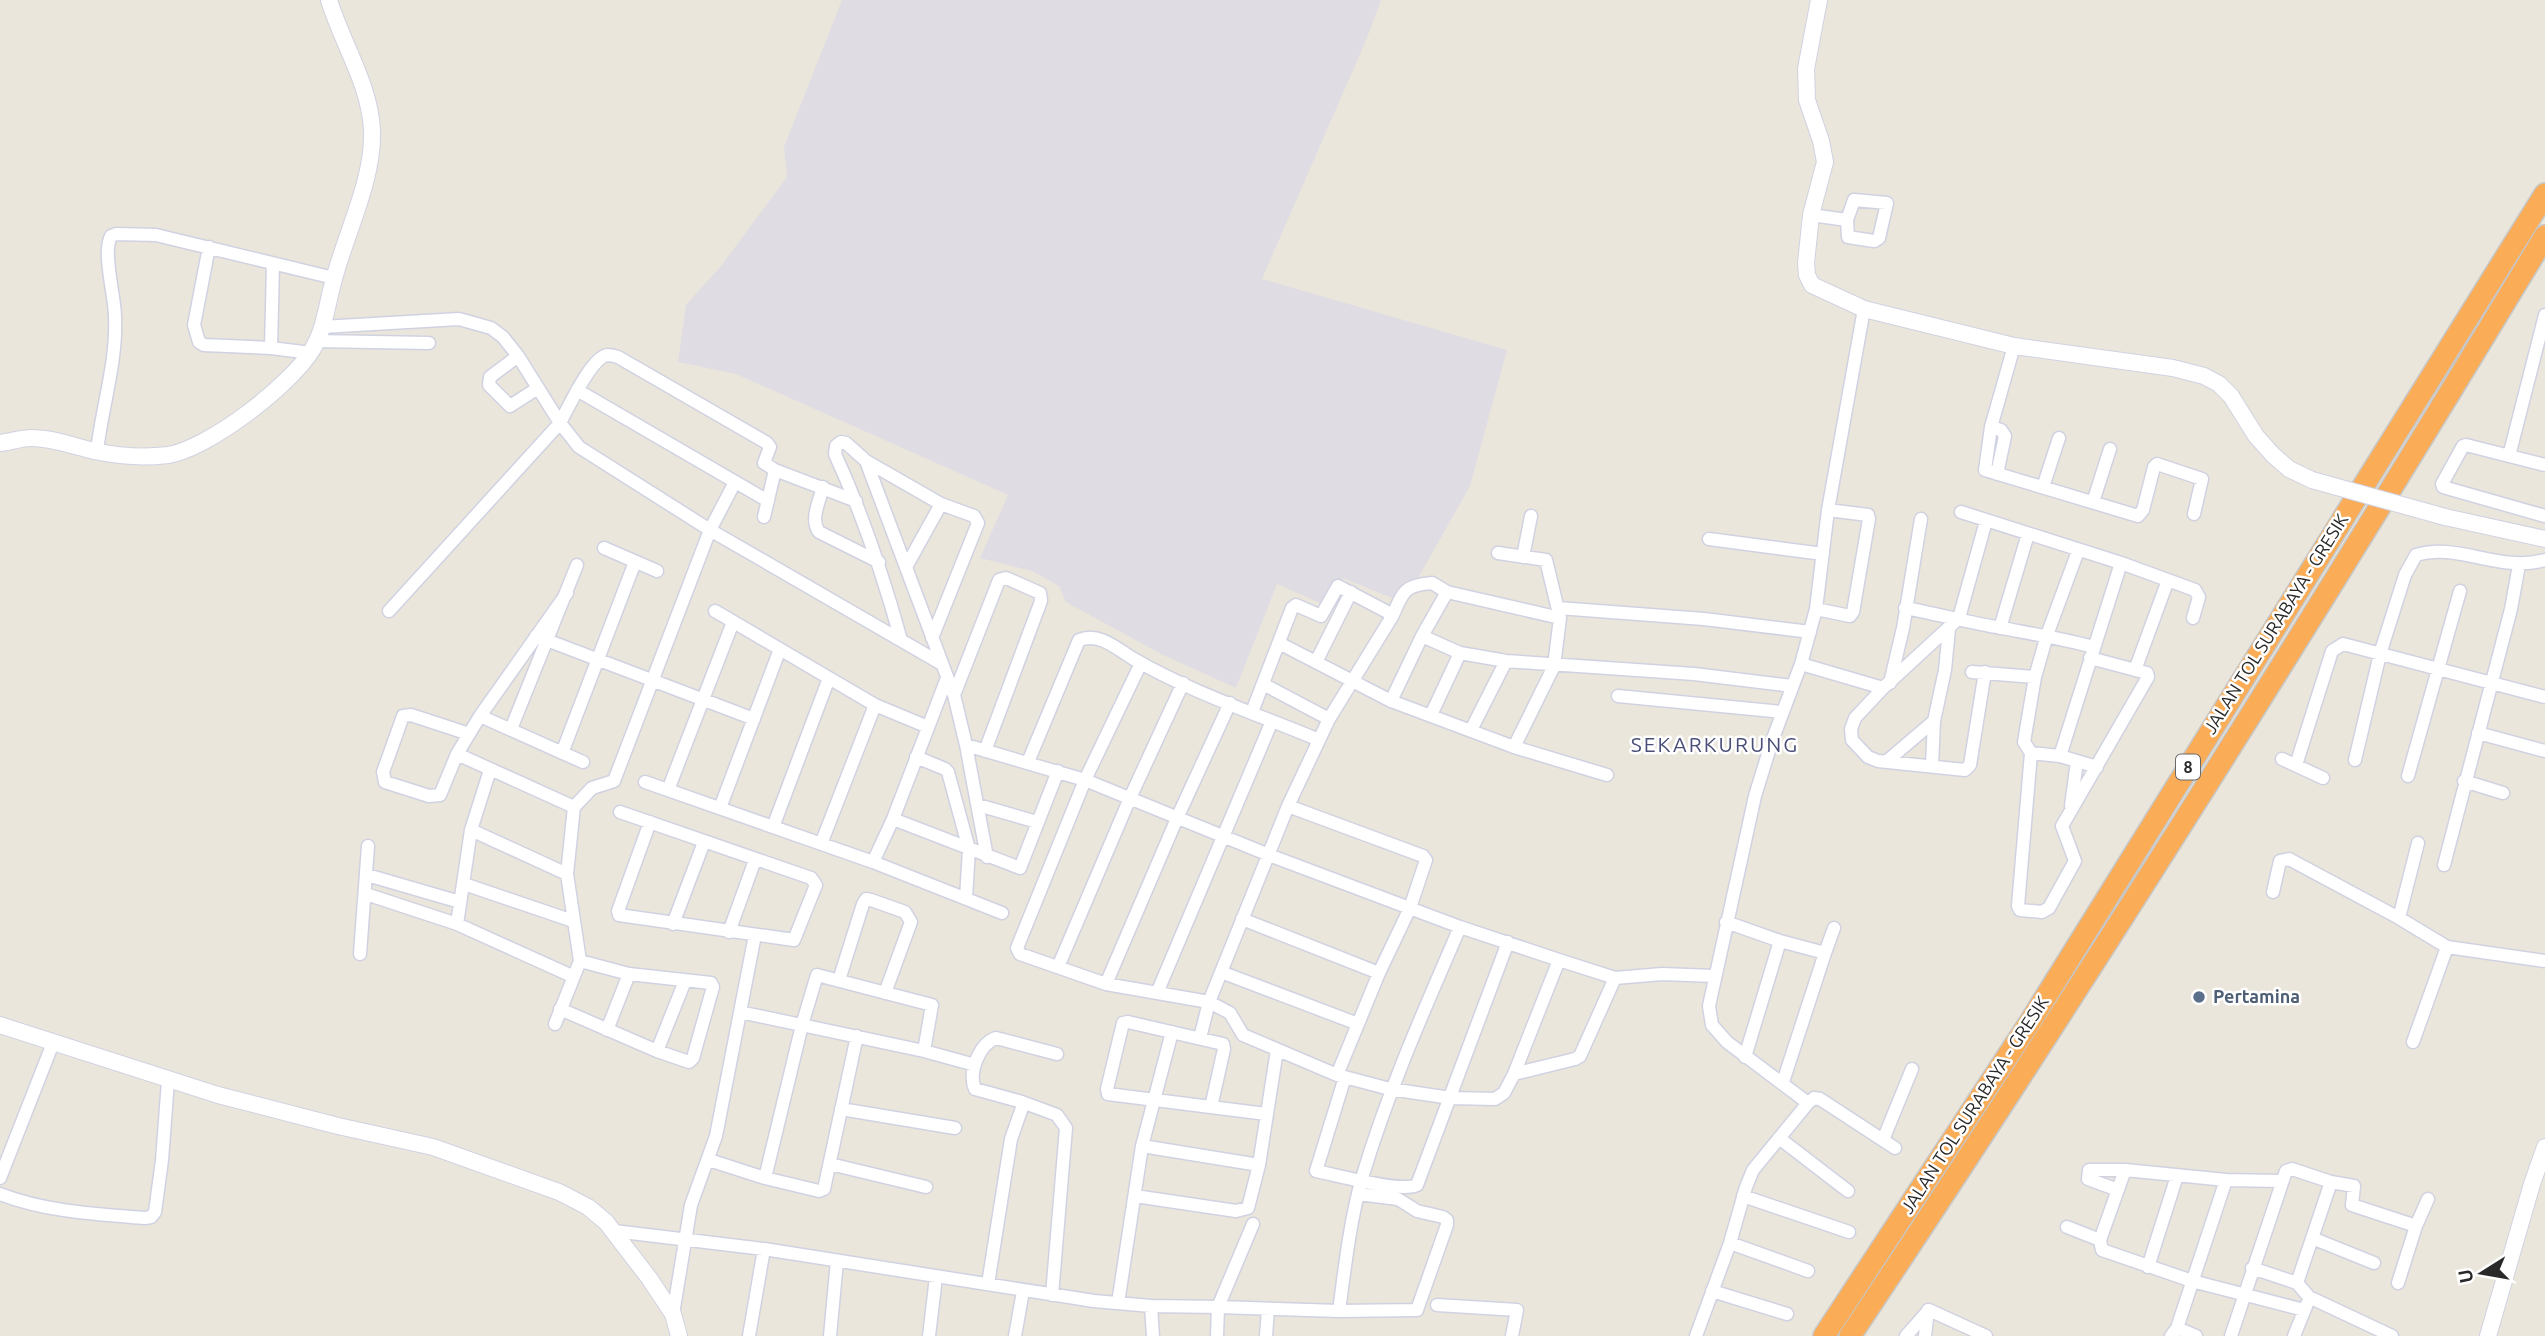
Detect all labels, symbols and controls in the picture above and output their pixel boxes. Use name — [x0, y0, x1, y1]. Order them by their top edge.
street label: JALAN TOL SURABAYA - GRESIK — [2199, 510, 2351, 737]
district label: SEKARKURUNG — [1631, 732, 1799, 756]
road number: 8 — [2176, 754, 2200, 780]
place label: Pertamina — [2213, 986, 2300, 1006]
marker: Pertamina — [2191, 989, 2207, 1005]
street label: JALAN TOL SURABAYA - GRESIK — [1896, 992, 2052, 1217]
north arrow — [2447, 1238, 2517, 1308]
text: U — [2453, 1268, 2477, 1285]

